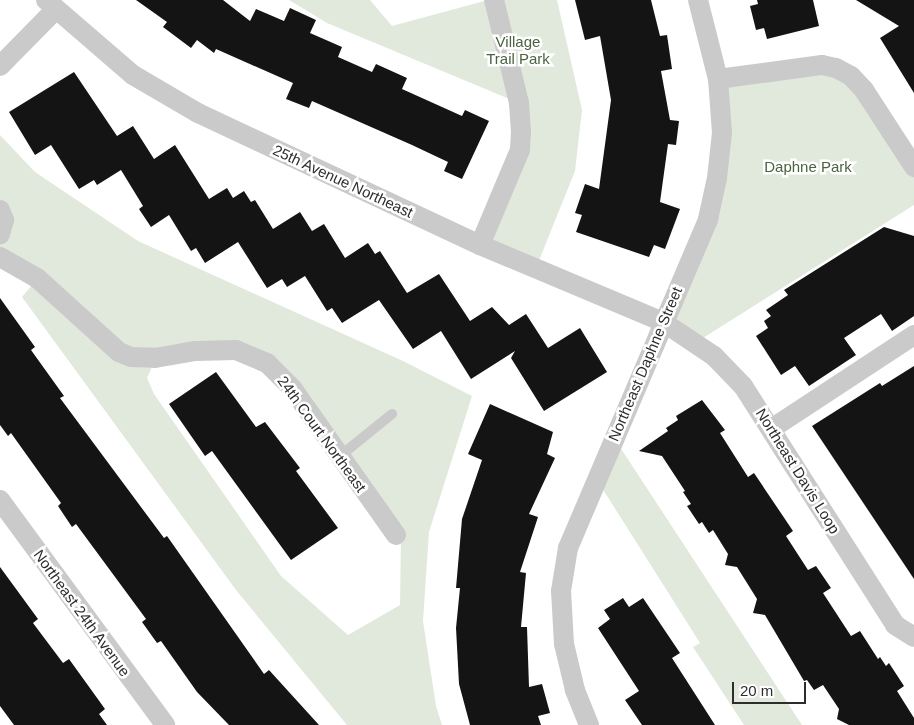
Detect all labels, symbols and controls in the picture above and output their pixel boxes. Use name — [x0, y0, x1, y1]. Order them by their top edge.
park label: Village Trail Park — [486, 32, 550, 67]
street label: 25th Avenue Northeast — [270, 140, 416, 222]
park label: Daphne Park — [764, 158, 852, 176]
street label: Northeast Daphne Street — [604, 284, 686, 444]
street label: 24th Court Northeast — [274, 372, 370, 496]
street label: Northeast Davis Loop — [752, 405, 844, 537]
street label: Northeast 24th Avenue — [30, 546, 134, 680]
scale bar — [734, 672, 808, 704]
text: 20 m — [740, 682, 773, 699]

